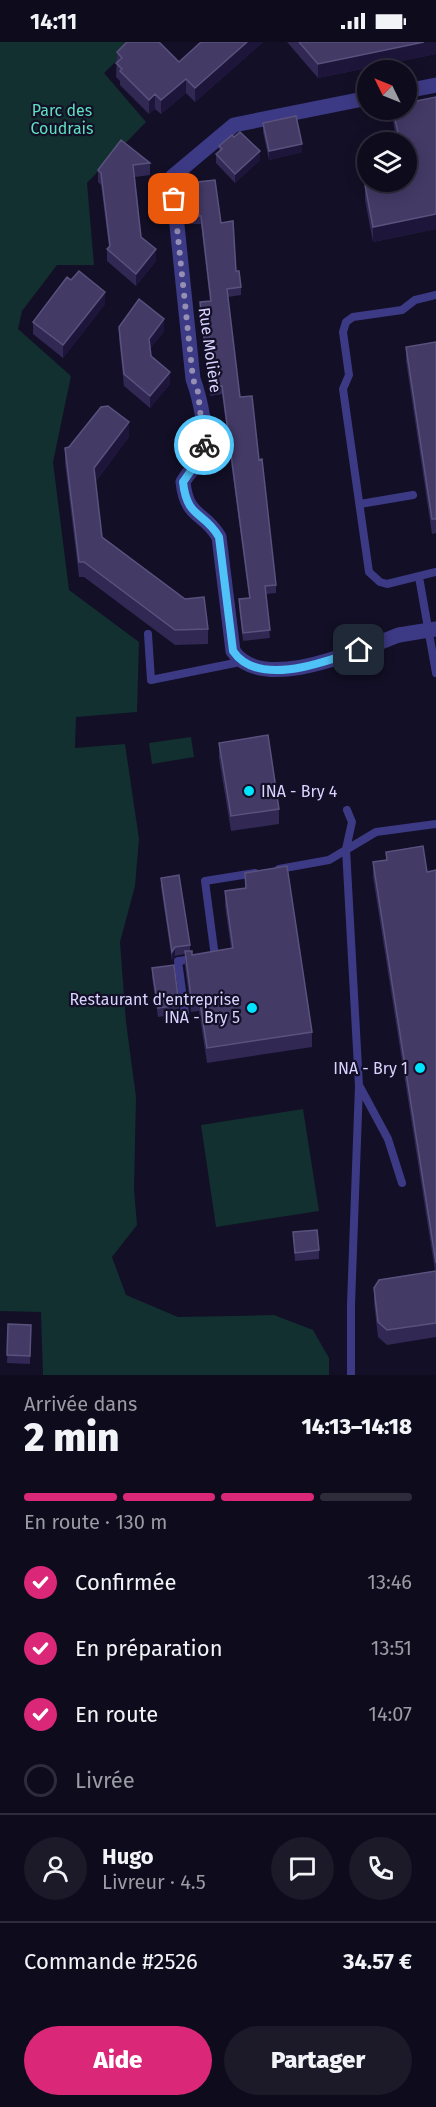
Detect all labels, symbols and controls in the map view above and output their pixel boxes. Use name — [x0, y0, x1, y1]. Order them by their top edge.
text: 14:11 — [30, 8, 77, 35]
north arrow — [357, 60, 417, 120]
map controls — [357, 60, 417, 192]
park label: Parc des Coudrais — [30, 101, 94, 138]
button: layers — [357, 132, 417, 192]
pin — [148, 173, 199, 224]
icon: bag — [157, 182, 190, 215]
street label: Rue Molière — [195, 306, 225, 394]
courier — [174, 415, 234, 475]
icon: bike — [188, 429, 221, 462]
pin — [333, 624, 384, 675]
icon: home — [342, 633, 375, 666]
place label: INA - Bry 4 — [261, 782, 338, 801]
marker: INA - Bry 4 — [242, 784, 256, 798]
place label: Restaurant d'entreprise INA - Bry 5 — [69, 990, 240, 1027]
marker: Restaurant d'entreprise INA - Bry 5 — [245, 1001, 259, 1015]
place label: INA - Bry 1 — [333, 1059, 408, 1078]
marker: INA - Bry 1 — [413, 1061, 427, 1075]
text: Arrivée dans — [24, 1392, 137, 1416]
text: 14:13–14:18 — [301, 1413, 412, 1440]
text: 2 min — [24, 1415, 120, 1461]
text: En route · 130 m — [24, 1510, 167, 1534]
icon: check — [24, 1566, 57, 1599]
text: Confirmée — [75, 1569, 177, 1596]
text: 13:46 — [367, 1570, 412, 1594]
icon: check — [24, 1632, 57, 1665]
text: En préparation — [75, 1635, 223, 1662]
text: 13:51 — [371, 1636, 412, 1660]
icon: check — [24, 1698, 57, 1731]
text: En route — [75, 1701, 158, 1728]
text: 14:07 — [368, 1702, 412, 1726]
text: Livrée — [75, 1767, 135, 1794]
button: person — [24, 1837, 87, 1900]
button: chat — [271, 1837, 334, 1900]
button: phone — [349, 1837, 412, 1900]
text: Hugo — [102, 1843, 154, 1870]
text: Livreur · 4.5 — [102, 1870, 206, 1894]
text: Commande #2526 — [24, 1948, 198, 1975]
text: 34.57 € — [343, 1948, 412, 1975]
button: Aide — [24, 2026, 212, 2095]
button: Partager — [224, 2026, 412, 2095]

